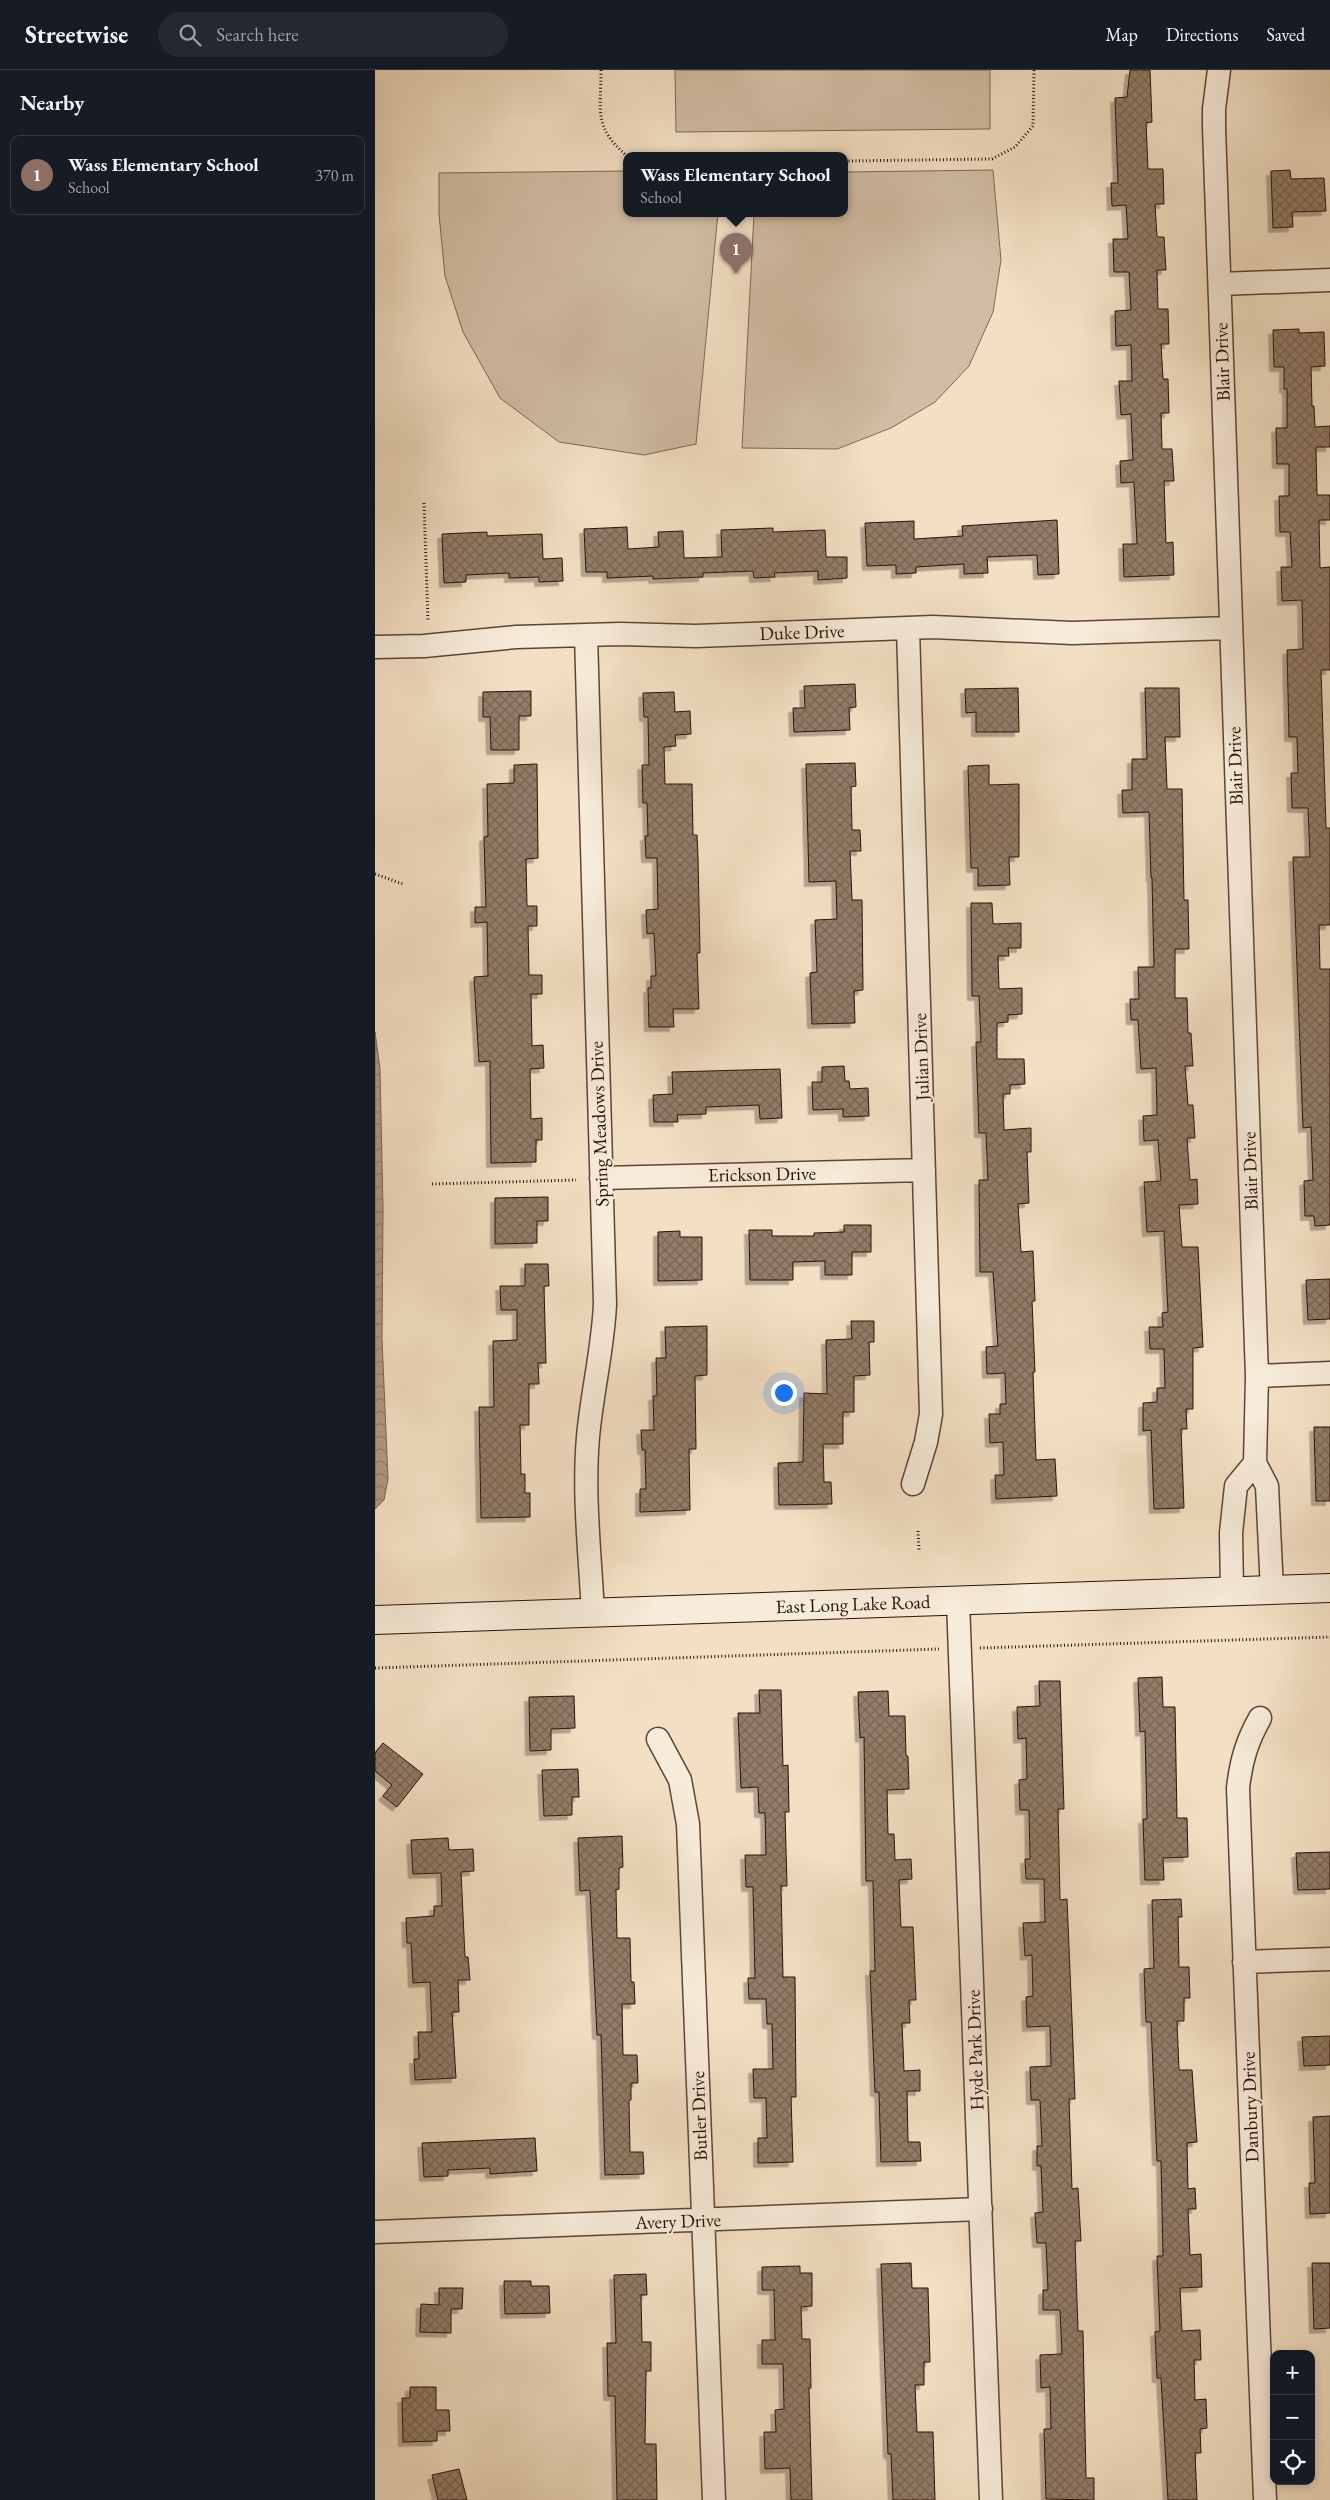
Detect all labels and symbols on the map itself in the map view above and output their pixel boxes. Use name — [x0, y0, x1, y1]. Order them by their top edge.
pin: 1 — [720, 233, 752, 274]
street label: Blair Drive — [1208, 322, 1236, 402]
street label: Duke Drive — [759, 618, 845, 646]
street label: Blair Drive — [1221, 726, 1249, 806]
street label: Julian Drive — [907, 1013, 935, 1103]
street label: Spring Meadows Drive — [584, 1041, 614, 1207]
street label: Blair Drive — [1236, 1131, 1264, 1211]
street label: Erickson Drive — [708, 1161, 816, 1187]
your location — [771, 1380, 797, 1406]
street label: East Long Lake Road — [775, 1589, 931, 1619]
street label: Hyde Park Drive — [960, 1989, 990, 2111]
street label: Danbury Drive — [1236, 2051, 1264, 2163]
street label: Butler Drive — [685, 2071, 713, 2161]
street label: Avery Drive — [634, 2207, 721, 2235]

